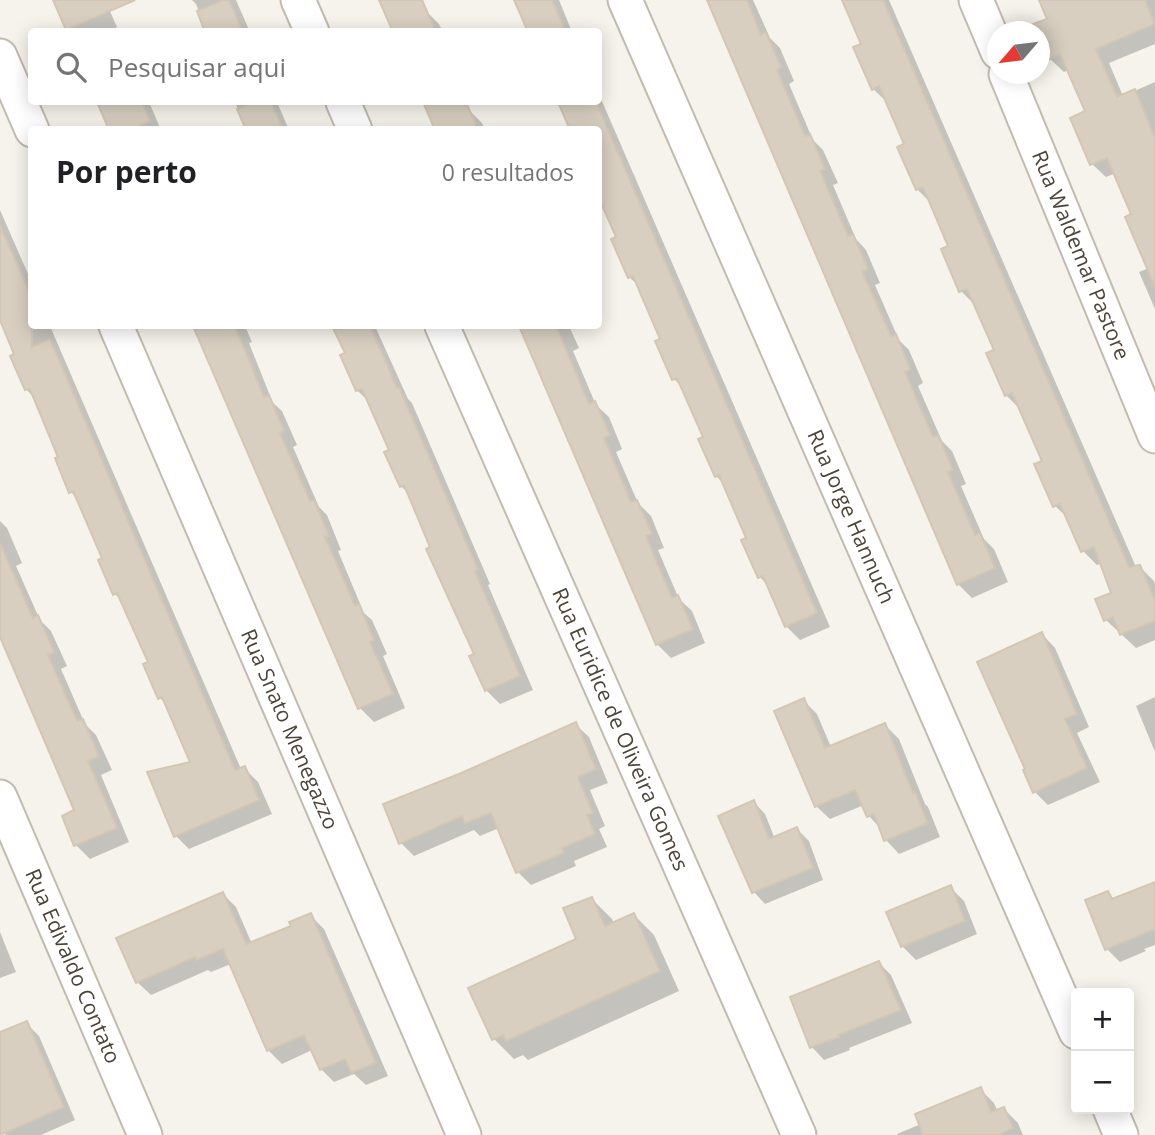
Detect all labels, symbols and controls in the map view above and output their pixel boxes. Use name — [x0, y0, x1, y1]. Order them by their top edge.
north arrow — [987, 21, 1050, 84]
search box — [28, 28, 602, 105]
icon: search — [52, 48, 90, 86]
text: Pesquisar aqui — [108, 49, 286, 85]
street label: Rua Waldemar Pastore — [1026, 146, 1137, 364]
text: Por perto — [56, 151, 197, 192]
text: 0 resultados — [442, 156, 574, 188]
street label: Rua Jorge Hannuch — [801, 425, 902, 608]
street label: Rua Euridice de Oliveira Gomes — [546, 583, 696, 875]
street label: Rua Snato Menegazzo — [235, 624, 346, 833]
street label: Rua Edivaldo Contato — [19, 864, 128, 1067]
map controls — [1071, 988, 1134, 1114]
button: + — [1071, 988, 1134, 1051]
button: − — [1071, 1051, 1134, 1114]

